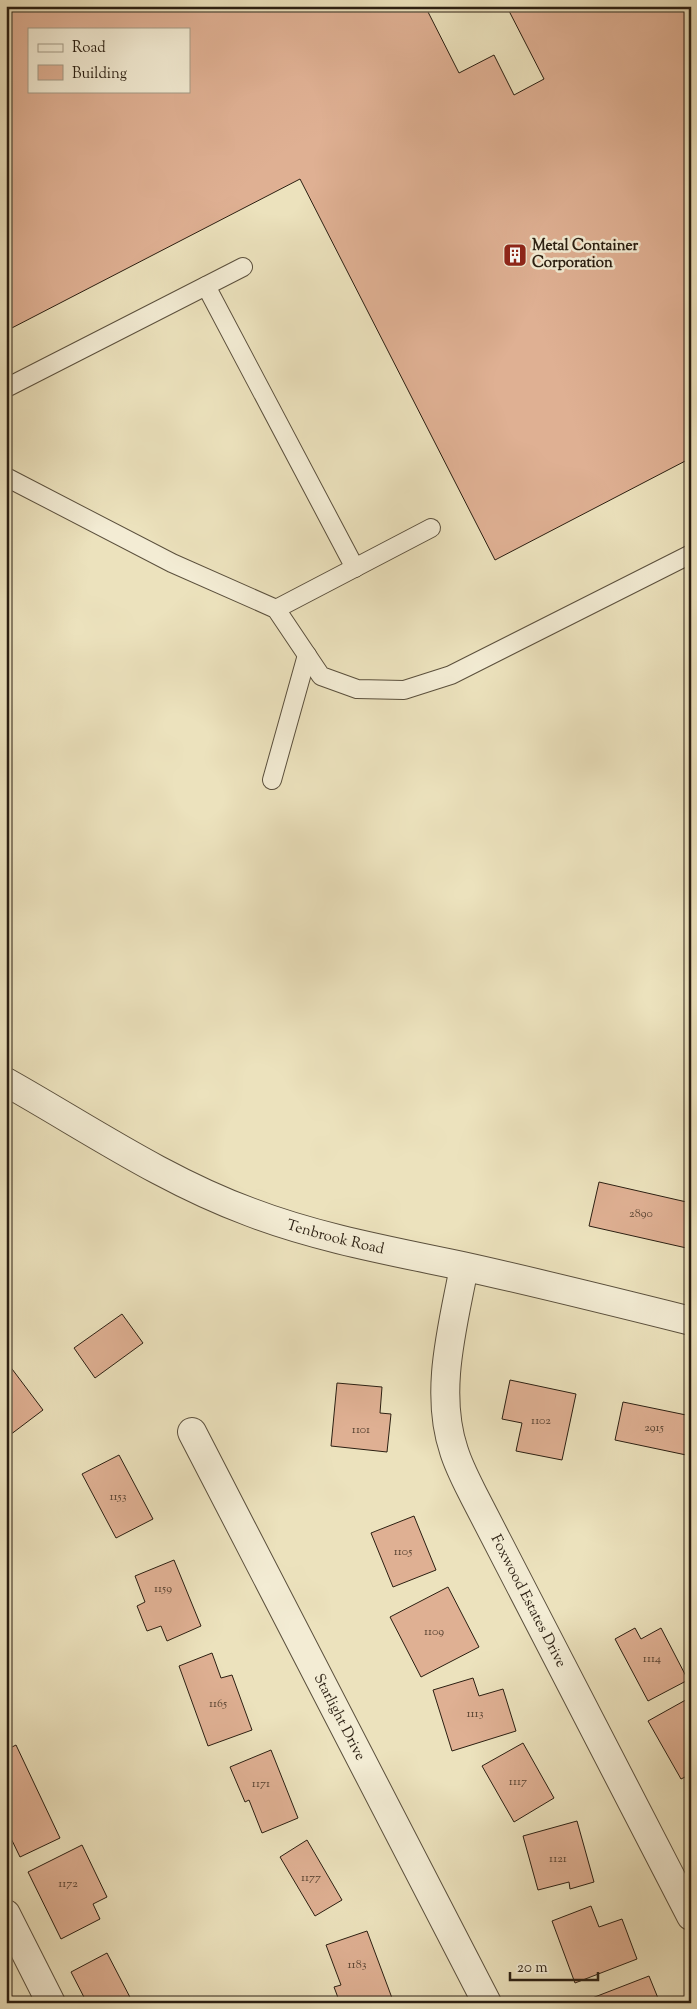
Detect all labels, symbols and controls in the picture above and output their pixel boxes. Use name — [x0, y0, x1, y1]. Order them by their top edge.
legend — [28, 28, 190, 92]
text: Road — [72, 38, 106, 59]
text: Building — [72, 64, 127, 85]
place label: Metal Container Corporation — [532, 236, 639, 274]
building icon: Metal Container Corporation — [502, 242, 528, 268]
house number: 2890 — [629, 1205, 653, 1223]
street label: Tenbrook Road — [284, 1215, 387, 1260]
house number: 1102 — [531, 1412, 551, 1430]
house number: 2915 — [644, 1419, 664, 1437]
house number: 1101 — [352, 1421, 370, 1439]
house number: 1153 — [109, 1488, 127, 1506]
street label: Foxwood Estates Drive — [485, 1531, 571, 1671]
house number: 1105 — [394, 1543, 412, 1561]
house number: 1159 — [154, 1580, 172, 1598]
house number: 1109 — [424, 1623, 444, 1641]
house number: 1114 — [643, 1650, 661, 1668]
street label: Starlight Drive — [308, 1670, 371, 1764]
house number: 1165 — [209, 1695, 227, 1713]
house number: 1113 — [466, 1705, 484, 1723]
house number: 1117 — [509, 1773, 527, 1791]
house number: 1171 — [252, 1775, 270, 1793]
house number: 1121 — [549, 1850, 567, 1868]
house number: 1177 — [301, 1869, 321, 1887]
house number: 1172 — [58, 1875, 78, 1893]
scale bar — [510, 1949, 597, 1981]
house number: 1183 — [347, 1956, 367, 1974]
text: 20 m — [517, 1958, 548, 1979]

